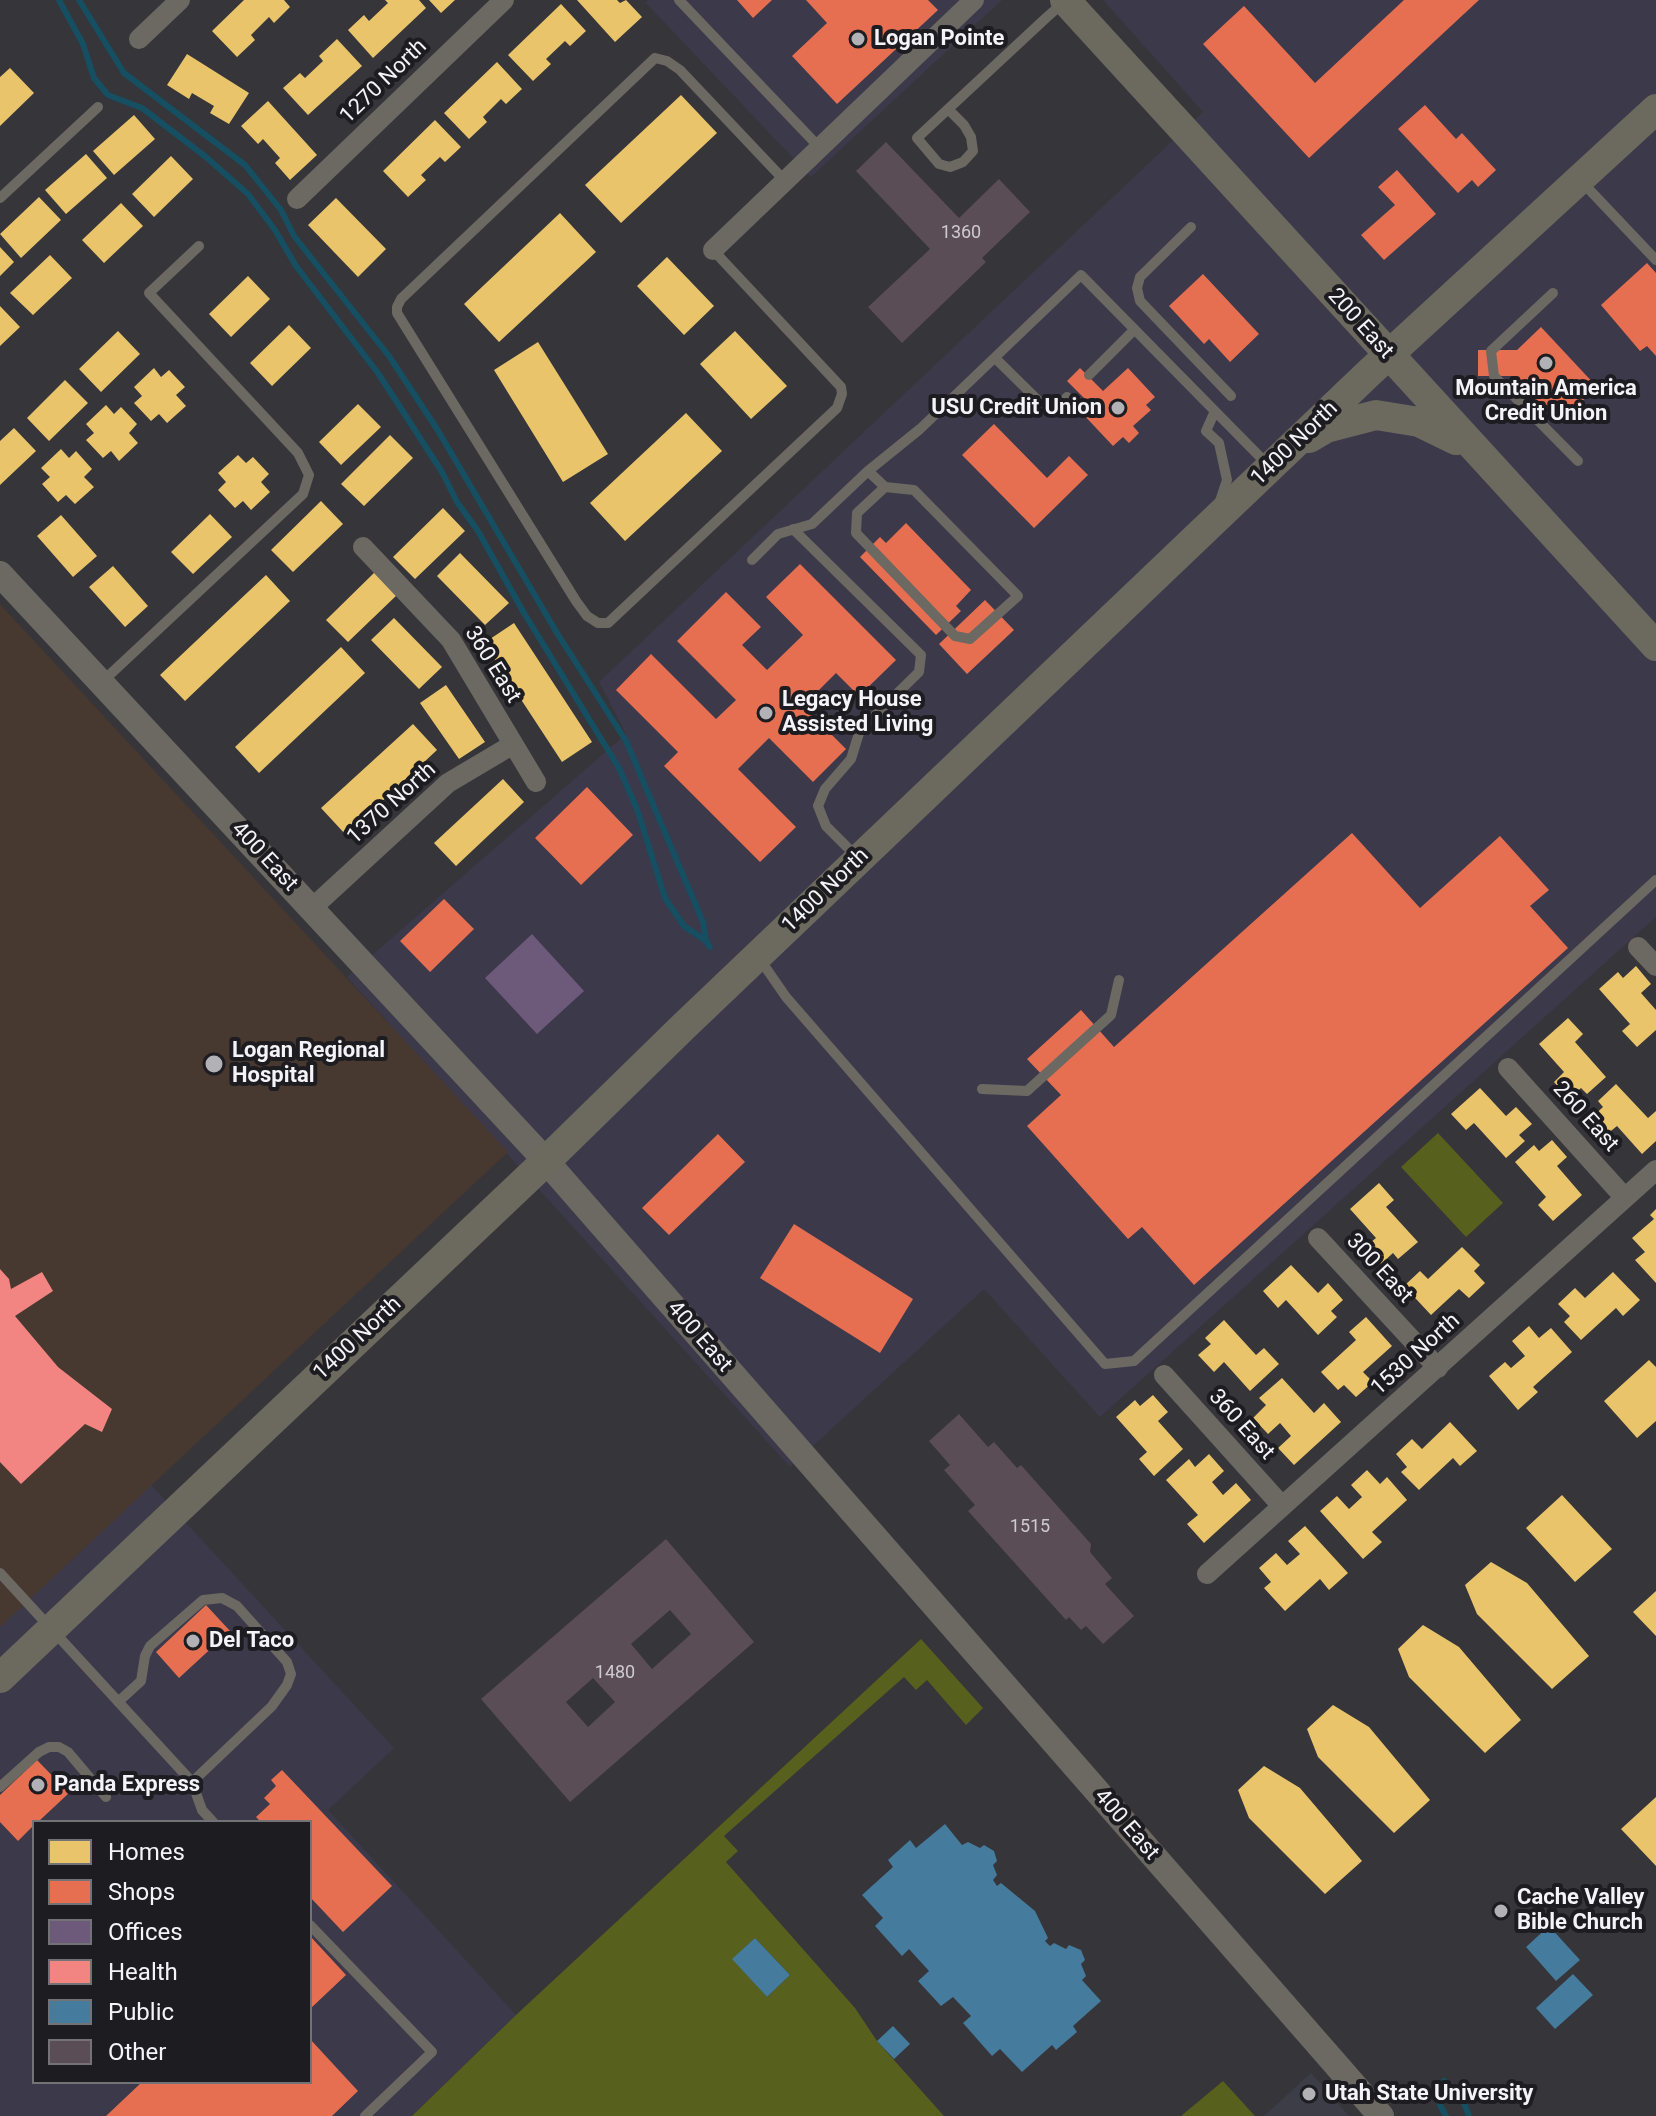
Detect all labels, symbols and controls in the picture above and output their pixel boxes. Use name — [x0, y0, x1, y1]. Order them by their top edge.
place label: Logan Pointe — [874, 26, 1004, 52]
marker: Logan Pointe — [849, 30, 867, 48]
street label: 1270 North — [335, 34, 433, 130]
house number: 1360 — [941, 222, 981, 244]
street label: 200 East — [1322, 283, 1398, 365]
marker: Mountain America Credit Union — [1537, 354, 1555, 372]
place label: Mountain America Credit Union — [1455, 376, 1637, 428]
place label: USU Credit Union — [931, 395, 1102, 421]
street label: 1400 North — [1246, 396, 1344, 492]
marker: USU Credit Union — [1109, 399, 1127, 417]
street label: 360 East — [458, 622, 526, 708]
place label: Legacy House Assisted Living — [782, 687, 933, 738]
marker: Legacy House Assisted Living — [757, 704, 775, 722]
street label: 1370 North — [342, 757, 442, 851]
street label: 400 East — [225, 817, 303, 897]
street label: 1400 North — [777, 843, 875, 939]
place label: Logan Regional Hospital — [232, 1038, 385, 1090]
marker: Logan Regional Hospital — [203, 1053, 225, 1075]
street label: 260 East — [1547, 1076, 1623, 1158]
street label: 300 East — [1340, 1229, 1418, 1309]
street label: 1400 North — [309, 1292, 407, 1386]
street label: 400 East — [661, 1296, 737, 1378]
street label: 1530 North — [1366, 1308, 1466, 1402]
street label: 360 East — [1203, 1384, 1279, 1466]
house number: 1515 — [1010, 1516, 1050, 1538]
place label: Del Taco — [209, 1628, 294, 1654]
marker: Del Taco — [184, 1632, 202, 1650]
house number: 1480 — [595, 1662, 635, 1684]
place label: Panda Express — [54, 1772, 200, 1798]
marker: Panda Express — [29, 1776, 47, 1794]
street label: 400 East — [1088, 1784, 1164, 1866]
legend — [32, 1820, 312, 2084]
text: Homes — [108, 1838, 185, 1866]
text: Shops — [108, 1878, 175, 1906]
place label: Cache Valley Bible Church — [1517, 1885, 1644, 1936]
marker: Cache Valley Bible Church — [1492, 1902, 1510, 1920]
text: Offices — [108, 1918, 183, 1946]
text: Health — [108, 1958, 178, 1986]
text: Public — [108, 1998, 174, 2026]
text: Other — [108, 2038, 166, 2066]
place label: Utah State University — [1325, 2081, 1533, 2107]
marker: Utah State University — [1300, 2085, 1318, 2103]

